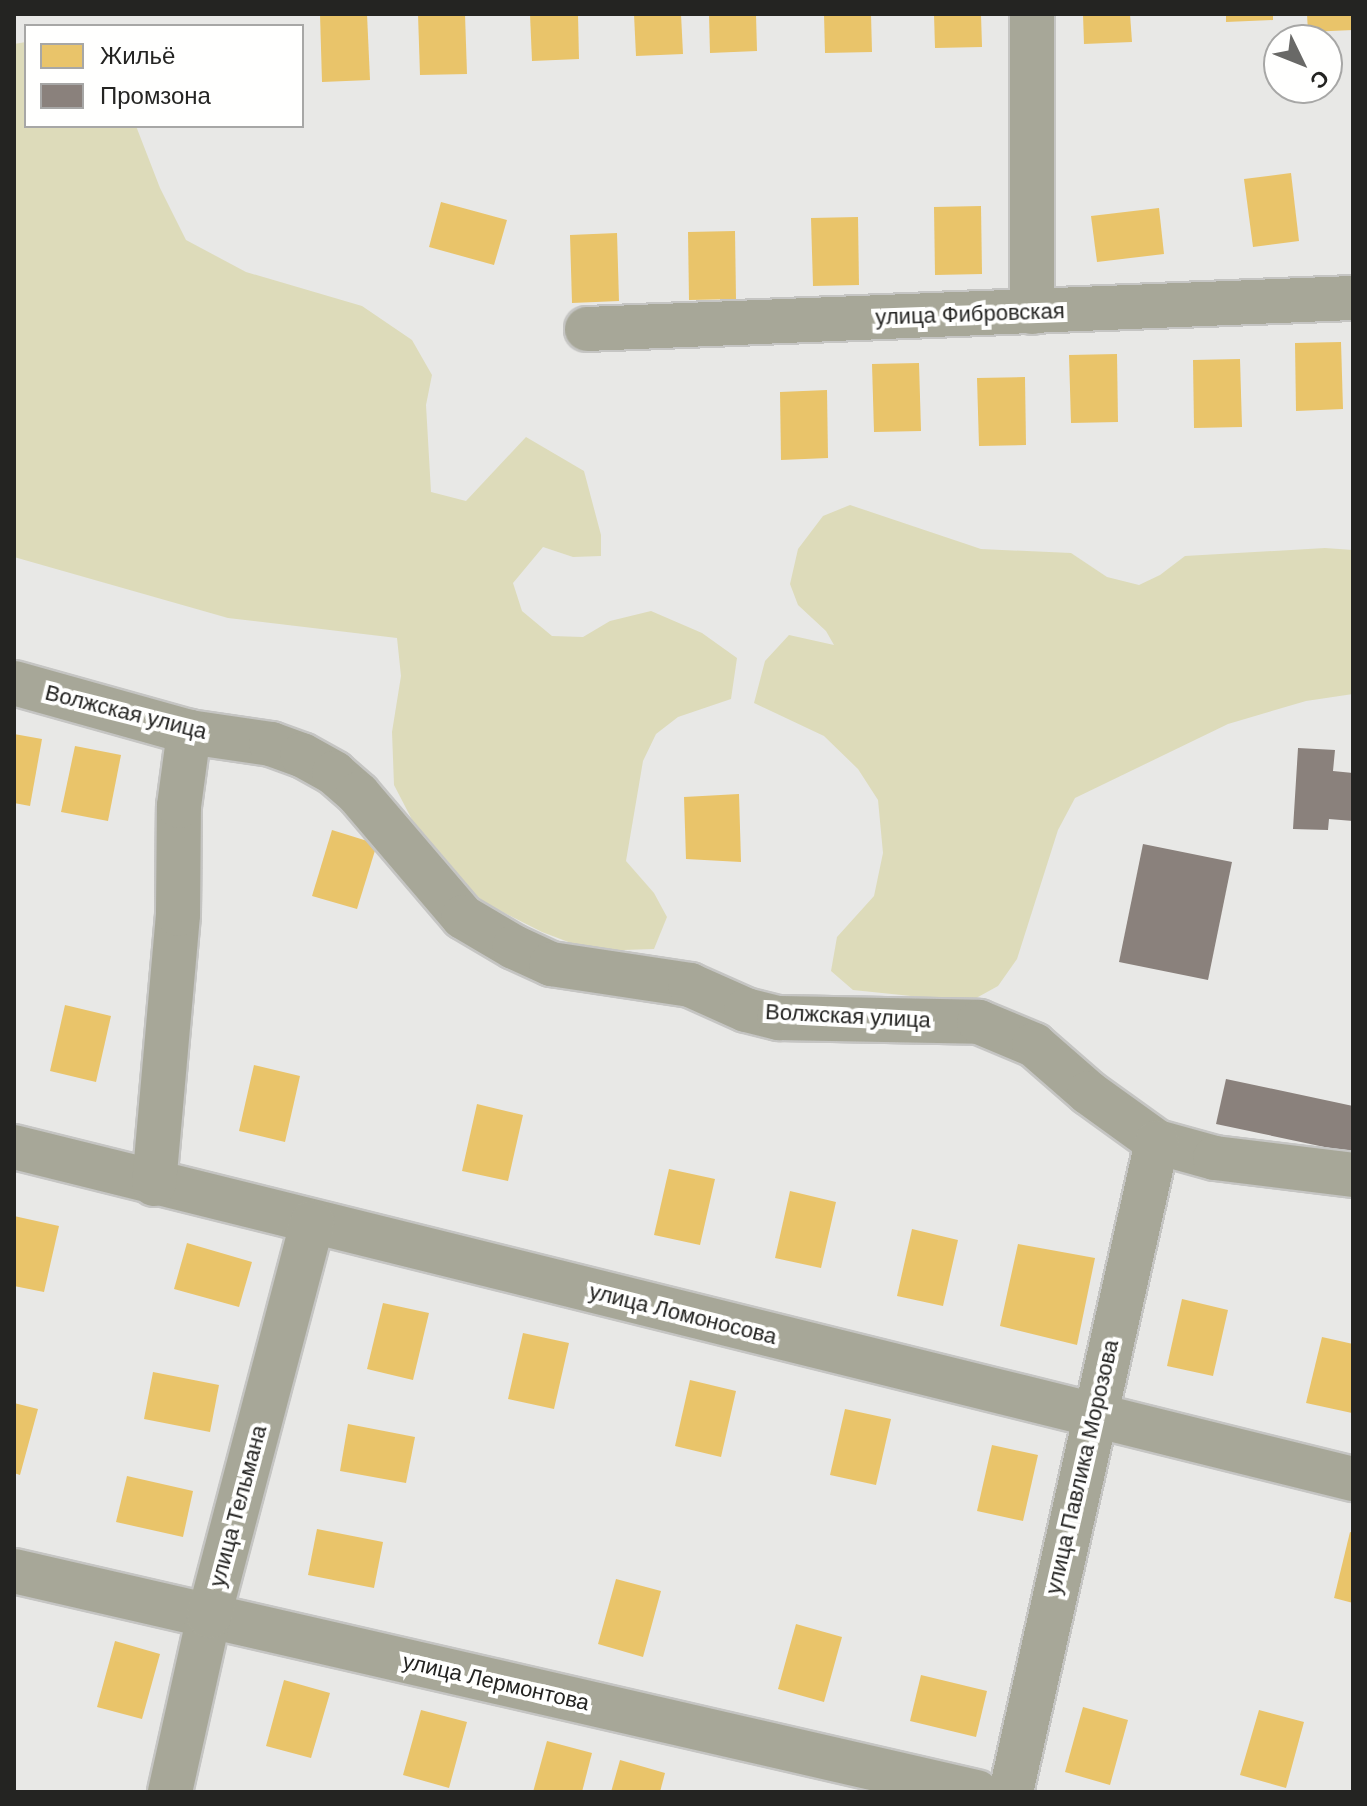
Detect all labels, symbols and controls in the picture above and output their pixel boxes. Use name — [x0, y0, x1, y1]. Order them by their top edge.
legend — [24, 24, 304, 128]
north arrow — [1263, 24, 1343, 104]
text: Жильё — [100, 42, 175, 69]
text: С — [1305, 65, 1334, 94]
text: Промзона — [100, 82, 211, 109]
street label: улица Фибровская — [875, 298, 1065, 330]
street label: Волжская улица — [42, 679, 210, 745]
street label: Волжская улица — [765, 998, 931, 1034]
street label: улица Ломоносова — [587, 1278, 779, 1350]
street label: улица Павлика Морозова — [1040, 1337, 1124, 1597]
street label: улица Тельмана — [204, 1422, 272, 1590]
street label: улица Лермонтова — [400, 1648, 592, 1716]

